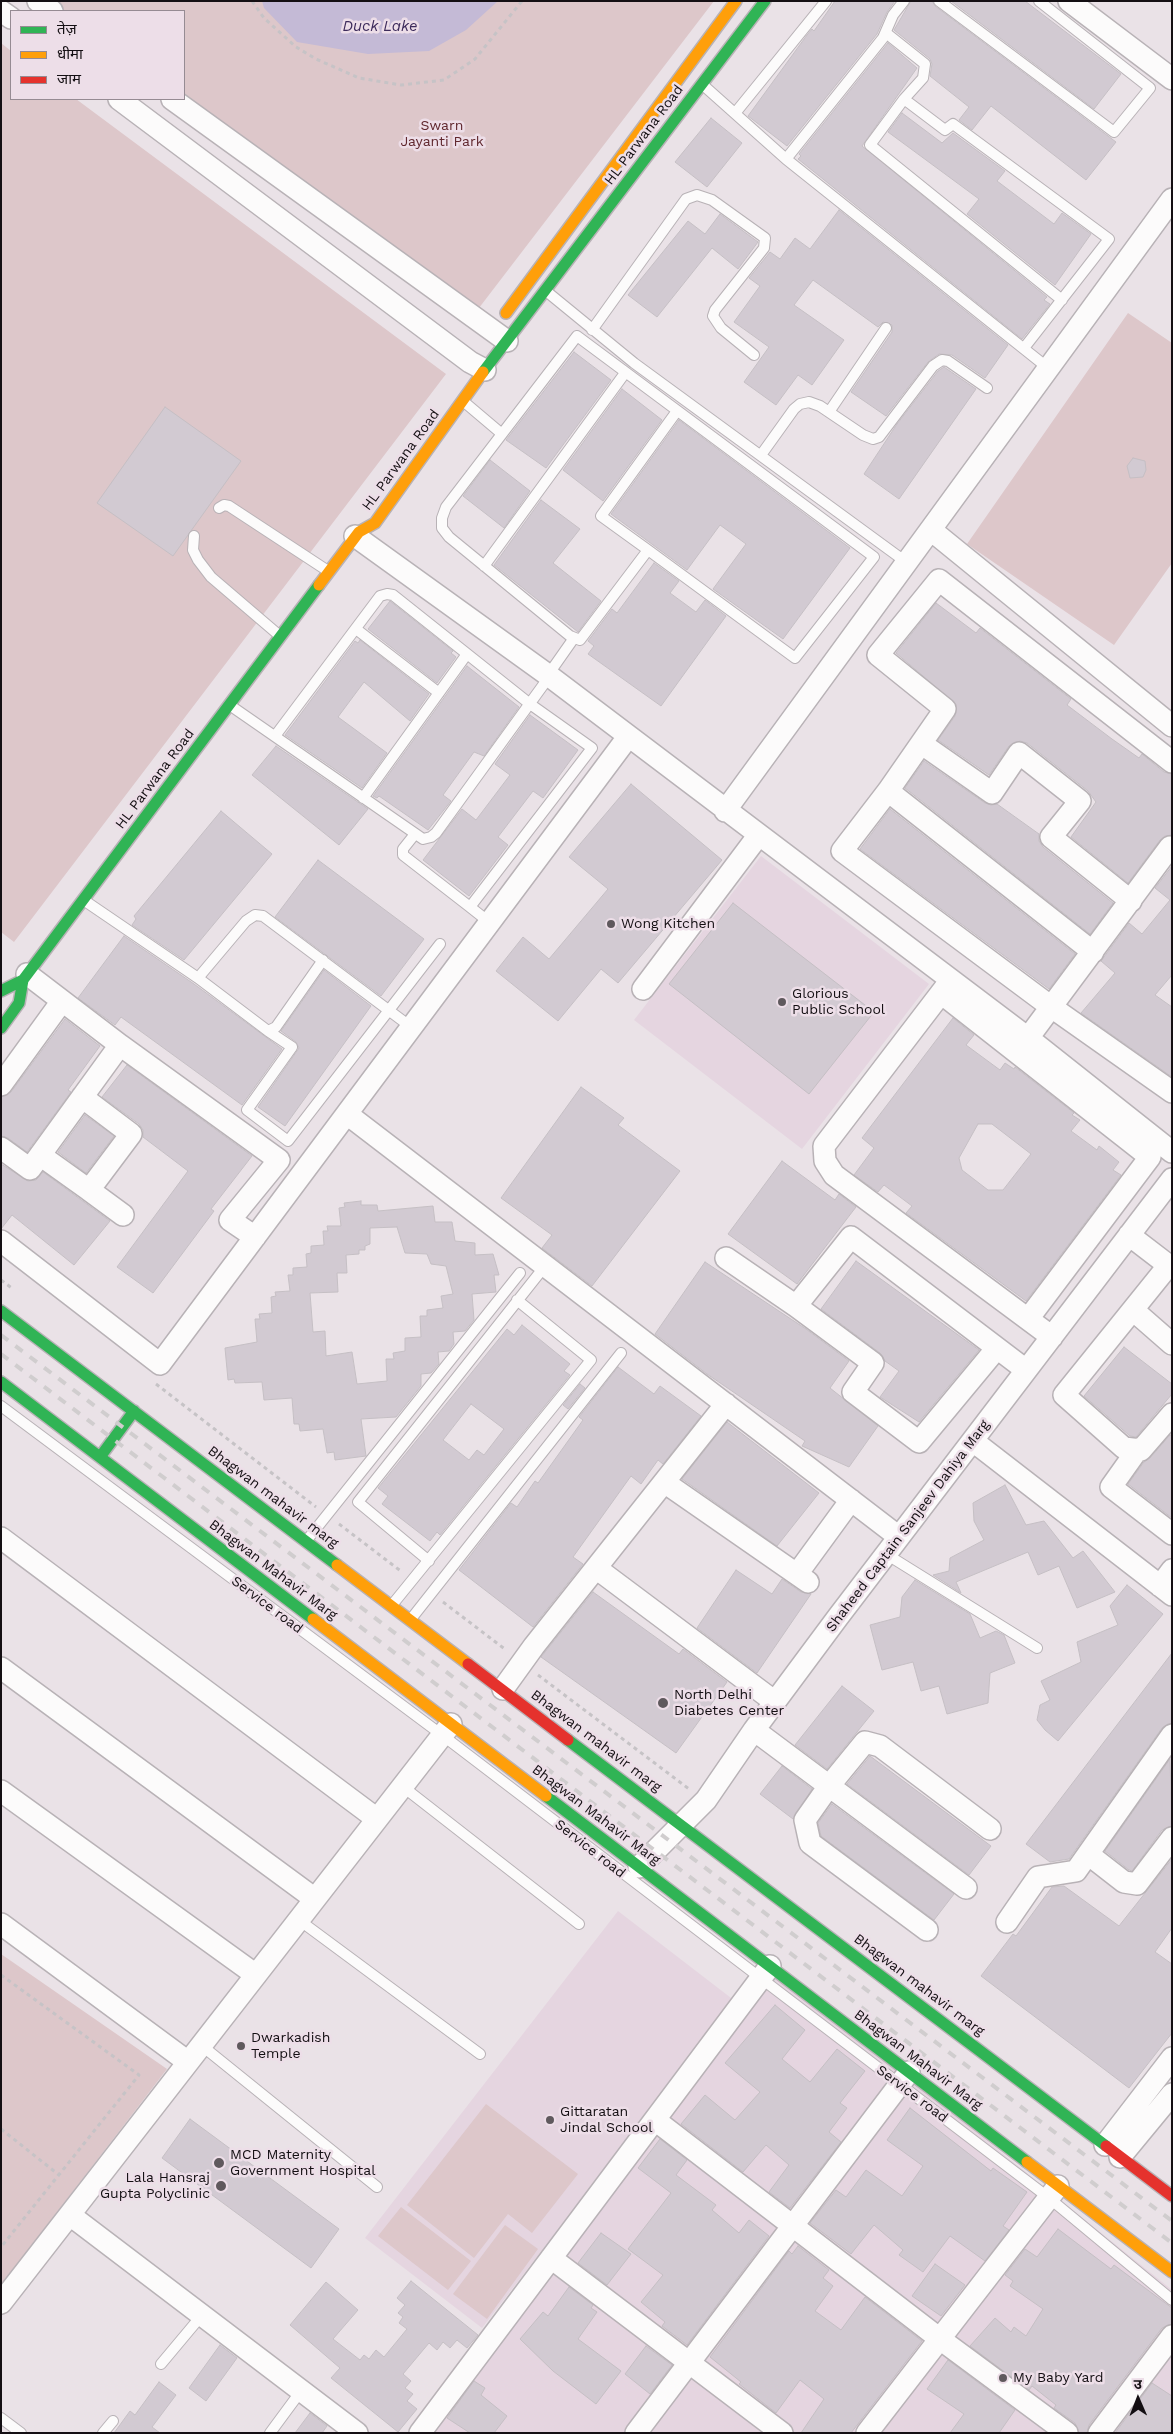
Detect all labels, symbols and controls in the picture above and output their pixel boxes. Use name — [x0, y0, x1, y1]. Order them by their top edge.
legend — [10, 10, 185, 100]
water label: Duck Lake — [343, 18, 417, 36]
text: तेज़ — [57, 20, 77, 38]
text: धीमा — [57, 45, 83, 63]
text: जाम — [57, 70, 81, 88]
street label: HL Parwana Road — [601, 82, 687, 188]
park label: Swarn Jayanti Park — [400, 118, 484, 150]
street label: HL Parwana Road — [359, 406, 443, 514]
street label: HL Parwana Road — [112, 726, 198, 832]
place label: Wong Kitchen — [621, 916, 715, 932]
marker: Wong Kitchen — [605, 918, 617, 930]
place label: Glorious Public School — [792, 986, 885, 1019]
marker: Glorious Public School — [776, 996, 788, 1008]
street label: Shaheed Captain Sanjeev Dahiya Marg — [823, 1417, 993, 1635]
street label: Bhagwan mahavir marg — [204, 1442, 342, 1552]
street label: Bhagwan Mahavir Marg — [206, 1516, 340, 1624]
street label: Service road — [228, 1573, 306, 1637]
street label: Bhagwan mahavir marg — [527, 1686, 665, 1796]
place label: North Delhi Diabetes Center — [674, 1687, 784, 1720]
marker: North Delhi Diabetes Center — [656, 1696, 670, 1710]
street label: Bhagwan Mahavir Marg — [529, 1761, 663, 1869]
street label: Service road — [551, 1816, 629, 1882]
street label: Bhagwan mahavir marg — [850, 1930, 988, 2040]
street label: Bhagwan Mahavir Marg — [851, 2006, 985, 2114]
place label: Dwarkadish Temple — [251, 2030, 330, 2062]
marker: Dwarkadish Temple — [235, 2040, 247, 2052]
street label: Service road — [873, 2062, 951, 2126]
place label: Gittaratan Jindal School — [560, 2104, 653, 2136]
marker: Gittaratan Jindal School — [544, 2114, 556, 2126]
place label: MCD Maternity Government Hospital — [230, 2147, 375, 2180]
marker: MCD Maternity Government Hospital — [212, 2156, 226, 2170]
place label: Lala Hansraj Gupta Polyclinic — [100, 2170, 210, 2202]
marker: Lala Hansraj Gupta Polyclinic — [214, 2179, 228, 2193]
place label: My Baby Yard — [1013, 2370, 1104, 2386]
marker: My Baby Yard — [997, 2372, 1009, 2384]
north arrow — [1113, 2374, 1163, 2424]
text: उ — [1133, 2376, 1142, 2392]

